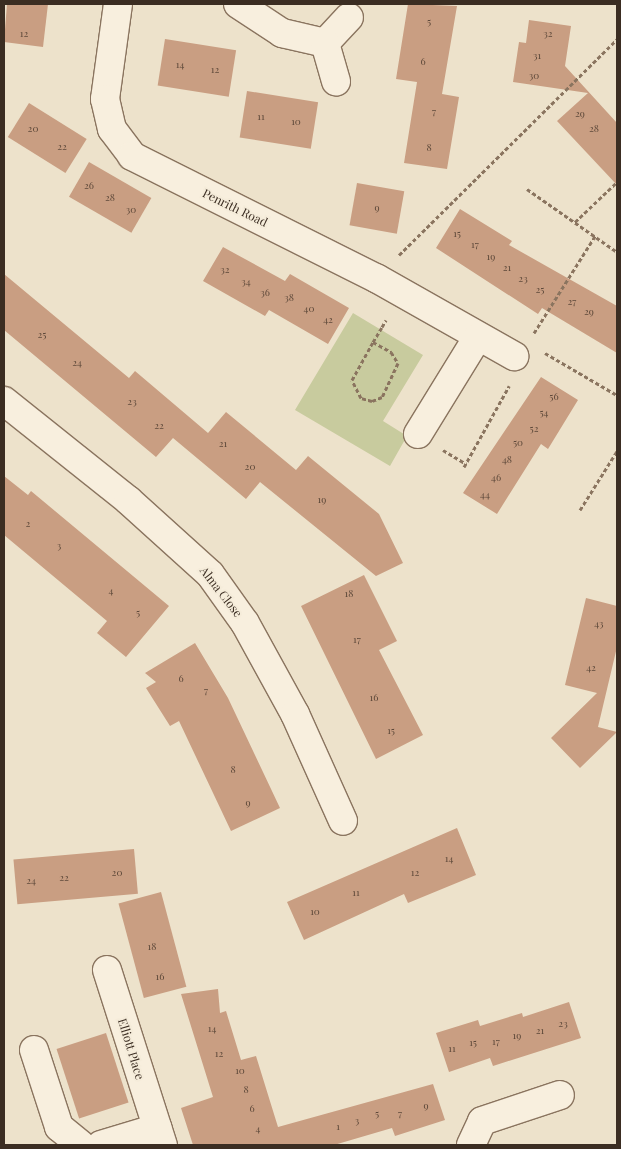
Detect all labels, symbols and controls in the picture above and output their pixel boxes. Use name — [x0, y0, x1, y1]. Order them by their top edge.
house number: 5 — [427, 16, 431, 28]
house number: 12 — [20, 28, 28, 40]
house number: 32 — [543, 28, 553, 40]
house number: 31 — [533, 50, 541, 62]
house number: 6 — [420, 56, 426, 68]
house number: 14 — [176, 59, 184, 71]
house number: 12 — [211, 64, 219, 76]
house number: 30 — [529, 70, 539, 82]
house number: 7 — [432, 106, 436, 118]
house number: 29 — [575, 108, 585, 120]
house number: 11 — [257, 111, 265, 123]
house number: 10 — [291, 116, 301, 128]
house number: 20 — [28, 123, 38, 135]
house number: 28 — [589, 123, 599, 135]
house number: 22 — [57, 141, 67, 153]
house number: 8 — [426, 142, 432, 154]
house number: 26 — [84, 180, 94, 192]
street label: Penrith Road — [200, 186, 270, 230]
house number: 28 — [105, 192, 115, 204]
house number: 9 — [374, 202, 380, 214]
house number: 30 — [126, 204, 136, 216]
house number: 15 — [453, 228, 461, 240]
house number: 17 — [471, 239, 479, 251]
house number: 19 — [487, 251, 495, 263]
house number: 21 — [503, 262, 511, 274]
house number: 32 — [220, 264, 230, 276]
house number: 23 — [518, 273, 528, 285]
house number: 34 — [241, 276, 251, 288]
house number: 25 — [536, 284, 544, 296]
house number: 36 — [260, 287, 270, 299]
house number: 38 — [284, 292, 294, 304]
house number: 27 — [568, 296, 576, 308]
house number: 40 — [304, 303, 314, 315]
house number: 29 — [584, 306, 594, 318]
house number: 42 — [323, 314, 333, 326]
house number: 25 — [38, 329, 46, 341]
house number: 24 — [72, 357, 82, 369]
house number: 56 — [549, 391, 559, 403]
house number: 23 — [127, 396, 137, 408]
house number: 54 — [539, 407, 549, 419]
house number: 22 — [154, 420, 164, 432]
house number: 52 — [530, 423, 538, 435]
house number: 50 — [513, 437, 523, 449]
house number: 21 — [219, 438, 227, 450]
house number: 48 — [502, 454, 512, 466]
house number: 20 — [245, 461, 255, 473]
house number: 46 — [491, 472, 501, 484]
house number: 44 — [480, 489, 490, 501]
house number: 19 — [318, 494, 326, 506]
house number: 2 — [26, 518, 30, 530]
house number: 3 — [57, 540, 61, 552]
street label: Alma Close — [197, 564, 245, 620]
house number: 4 — [109, 585, 113, 597]
house number: 18 — [345, 588, 353, 600]
house number: 5 — [136, 607, 140, 619]
house number: 43 — [594, 618, 604, 630]
house number: 17 — [353, 634, 361, 646]
house number: 42 — [586, 662, 596, 674]
house number: 6 — [178, 673, 184, 685]
house number: 7 — [204, 685, 208, 697]
house number: 16 — [370, 692, 378, 704]
house number: 15 — [387, 725, 395, 737]
house number: 8 — [230, 764, 236, 776]
house number: 9 — [245, 797, 251, 809]
house number: 14 — [445, 853, 453, 865]
house number: 20 — [112, 867, 122, 879]
house number: 12 — [411, 867, 419, 879]
house number: 22 — [59, 872, 69, 884]
house number: 24 — [26, 875, 36, 887]
house number: 11 — [352, 887, 360, 899]
house number: 10 — [310, 906, 320, 918]
house number: 18 — [148, 941, 156, 953]
house number: 16 — [156, 971, 164, 983]
street label: Elliott Place — [115, 1017, 147, 1081]
house number: 23 — [558, 1018, 568, 1030]
house number: 14 — [208, 1023, 216, 1035]
house number: 21 — [536, 1025, 544, 1037]
house number: 19 — [513, 1030, 521, 1042]
house number: 17 — [492, 1036, 500, 1048]
house number: 15 — [469, 1037, 477, 1049]
house number: 11 — [448, 1043, 456, 1055]
house number: 12 — [215, 1048, 223, 1060]
house number: 10 — [235, 1065, 245, 1077]
house number: 8 — [243, 1084, 249, 1096]
house number: 9 — [423, 1100, 429, 1112]
house number: 6 — [249, 1103, 255, 1115]
house number: 5 — [375, 1108, 379, 1120]
house number: 7 — [398, 1108, 402, 1120]
house number: 3 — [355, 1115, 359, 1127]
house number: 1 — [336, 1121, 340, 1133]
house number: 4 — [256, 1123, 260, 1135]

